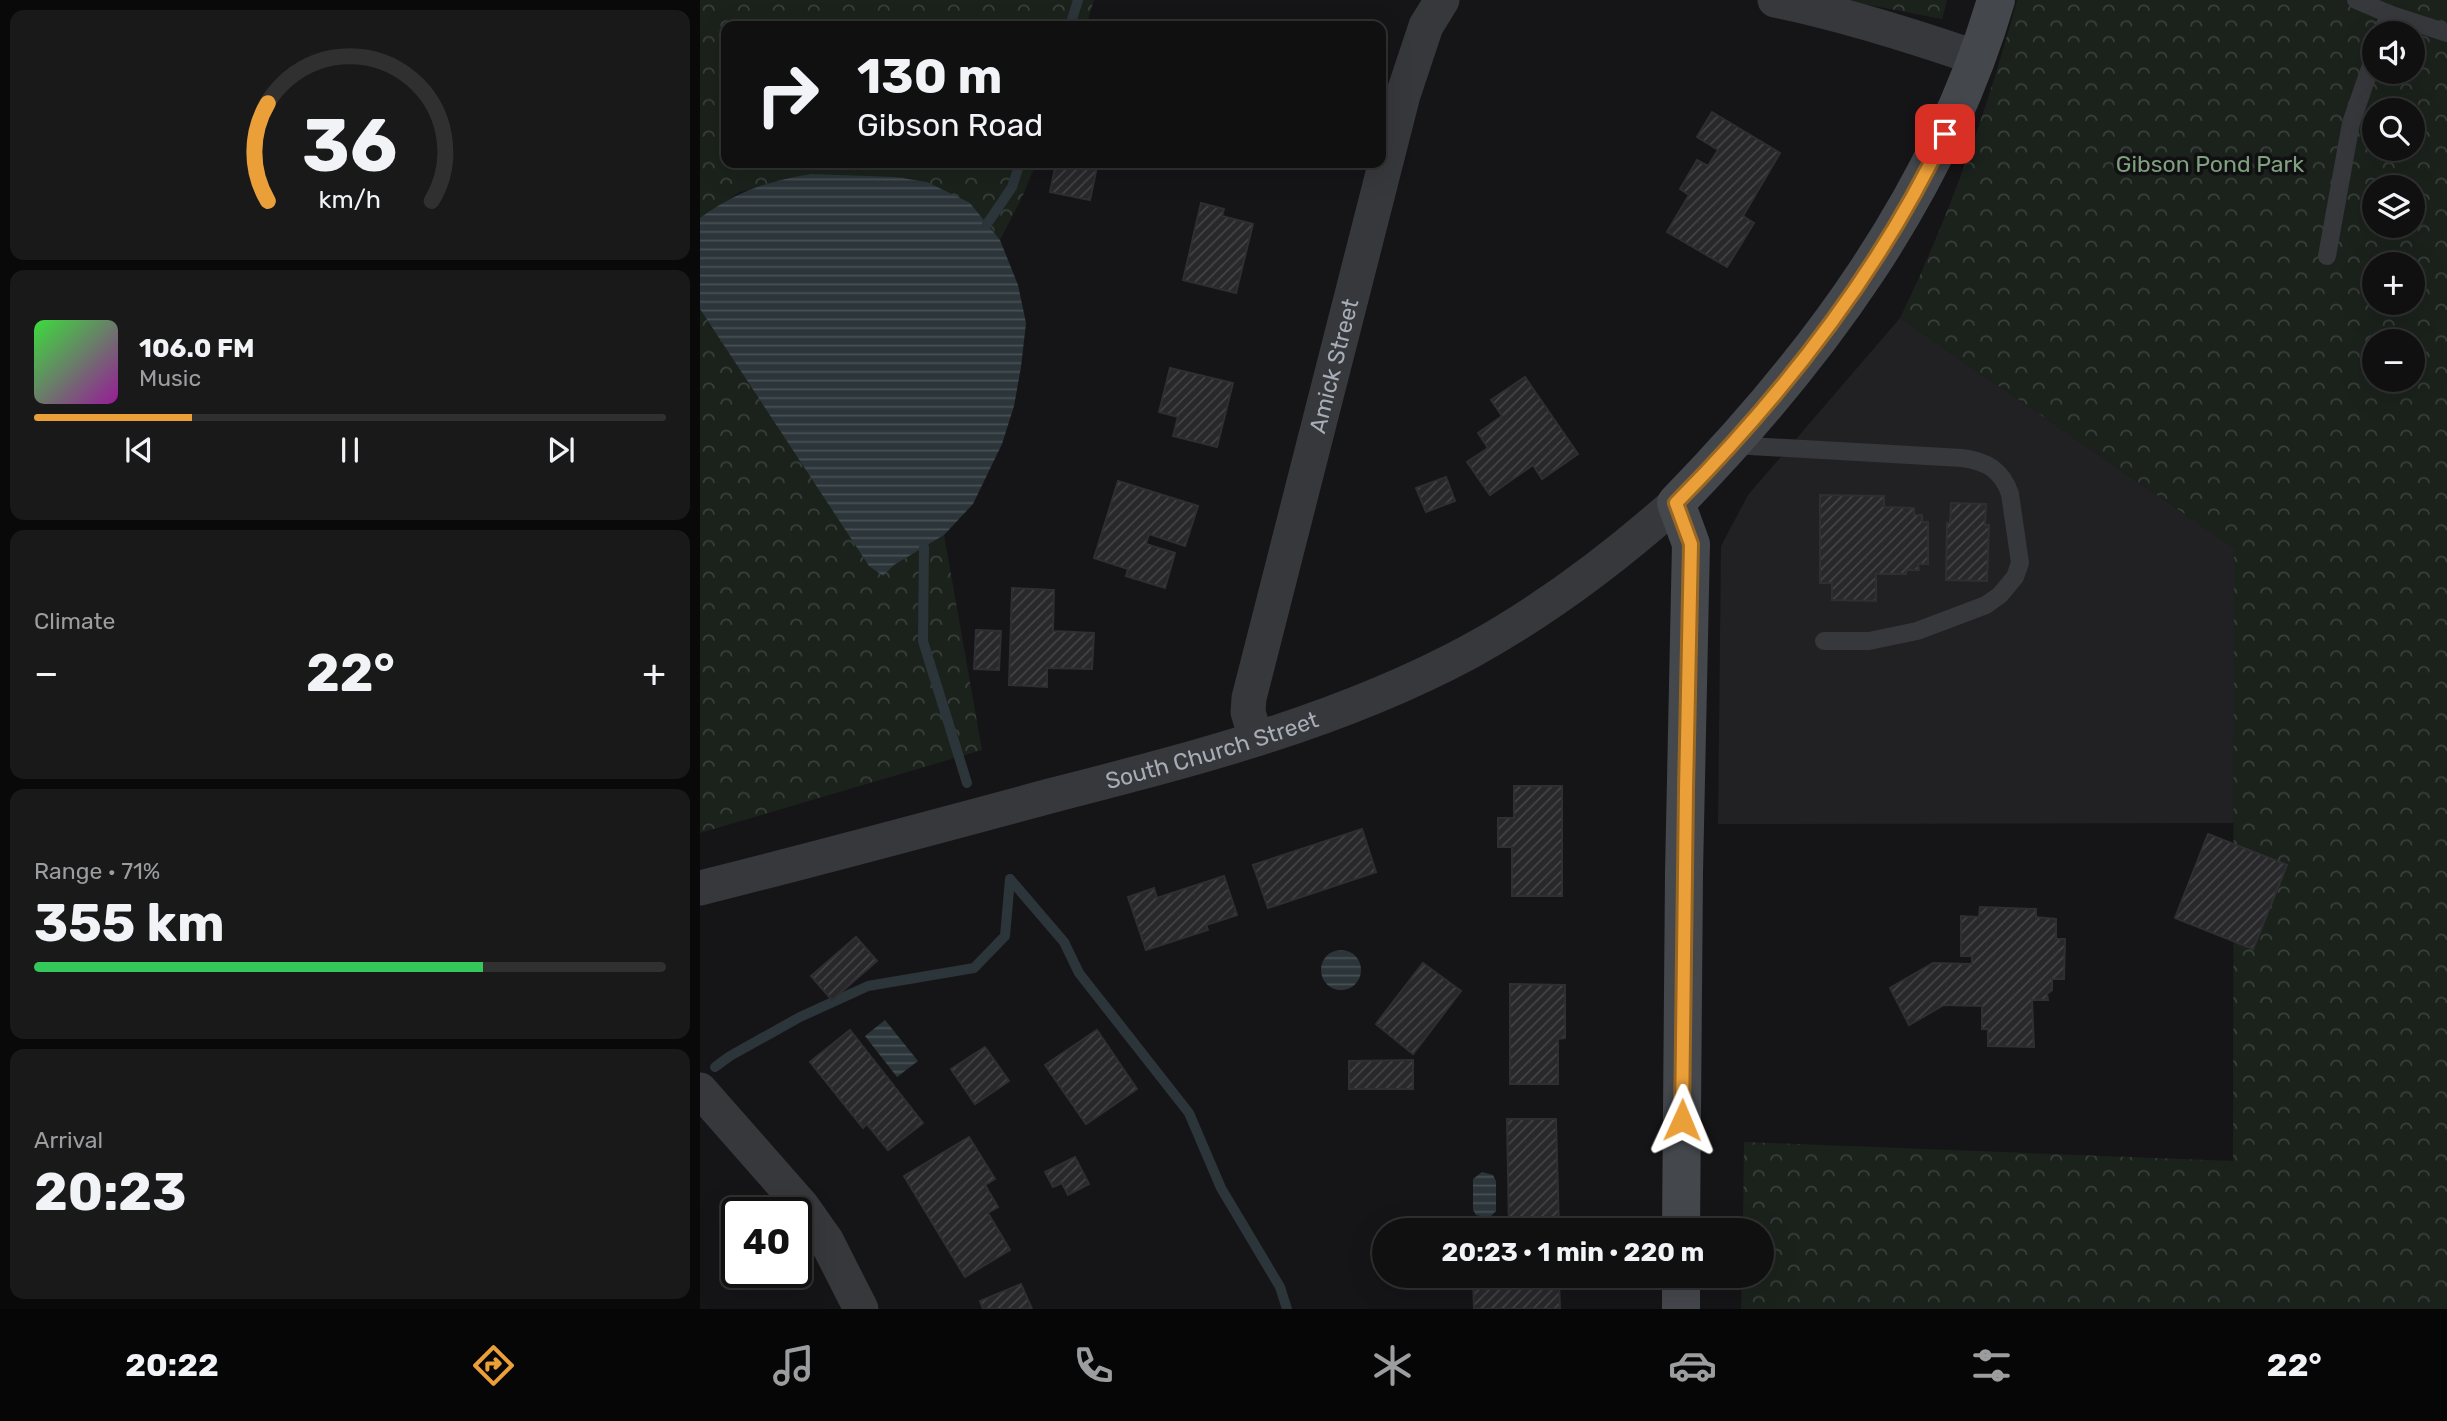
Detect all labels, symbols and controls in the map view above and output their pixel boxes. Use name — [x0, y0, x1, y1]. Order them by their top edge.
map controls — [2362, 21, 2425, 392]
button: sound — [2362, 21, 2425, 84]
text: 130 m — [857, 47, 1002, 105]
icon: right — [742, 49, 833, 140]
button: search — [2362, 98, 2425, 161]
text: 36 — [302, 103, 398, 189]
pin — [1915, 104, 1975, 164]
text: Gibson Road — [857, 106, 1043, 144]
icon: arrive — [1926, 115, 1964, 153]
park label: Gibson Pond Park — [2116, 150, 2304, 178]
button: layers — [2362, 175, 2425, 238]
text: km/h — [319, 185, 381, 214]
button: + — [2362, 252, 2425, 315]
street label: Amick Street — [1303, 296, 1364, 436]
button: − — [2362, 329, 2425, 392]
text: 106.0 FM — [139, 333, 255, 364]
text: Music — [139, 364, 201, 392]
icon: previous — [120, 431, 158, 469]
icon: pause — [331, 431, 369, 469]
icon: next — [542, 431, 580, 469]
text: Climate — [34, 607, 115, 635]
text: 22° — [306, 642, 395, 704]
text: − — [34, 650, 59, 696]
text: + — [642, 650, 666, 696]
street label: South Church Street — [1102, 705, 1322, 795]
text: Range · 71% — [34, 857, 160, 885]
text: 355 km — [34, 892, 225, 954]
position arrow — [1645, 1083, 1719, 1157]
text: Arrival — [34, 1126, 103, 1154]
text: 20:23 — [34, 1161, 186, 1223]
speed limit sign: 40 — [721, 1197, 812, 1288]
text: 20:23 · 1 min · 220 m — [1442, 1237, 1704, 1268]
icon: directions — [469, 1341, 518, 1390]
icon: music — [769, 1341, 818, 1390]
icon: phone — [1069, 1341, 1118, 1390]
icon: climate — [1368, 1341, 1417, 1390]
icon: car — [1668, 1341, 1717, 1390]
icon: filters — [1967, 1341, 2016, 1390]
text: 20:22 — [125, 1346, 219, 1384]
text: 22° — [2267, 1346, 2322, 1384]

